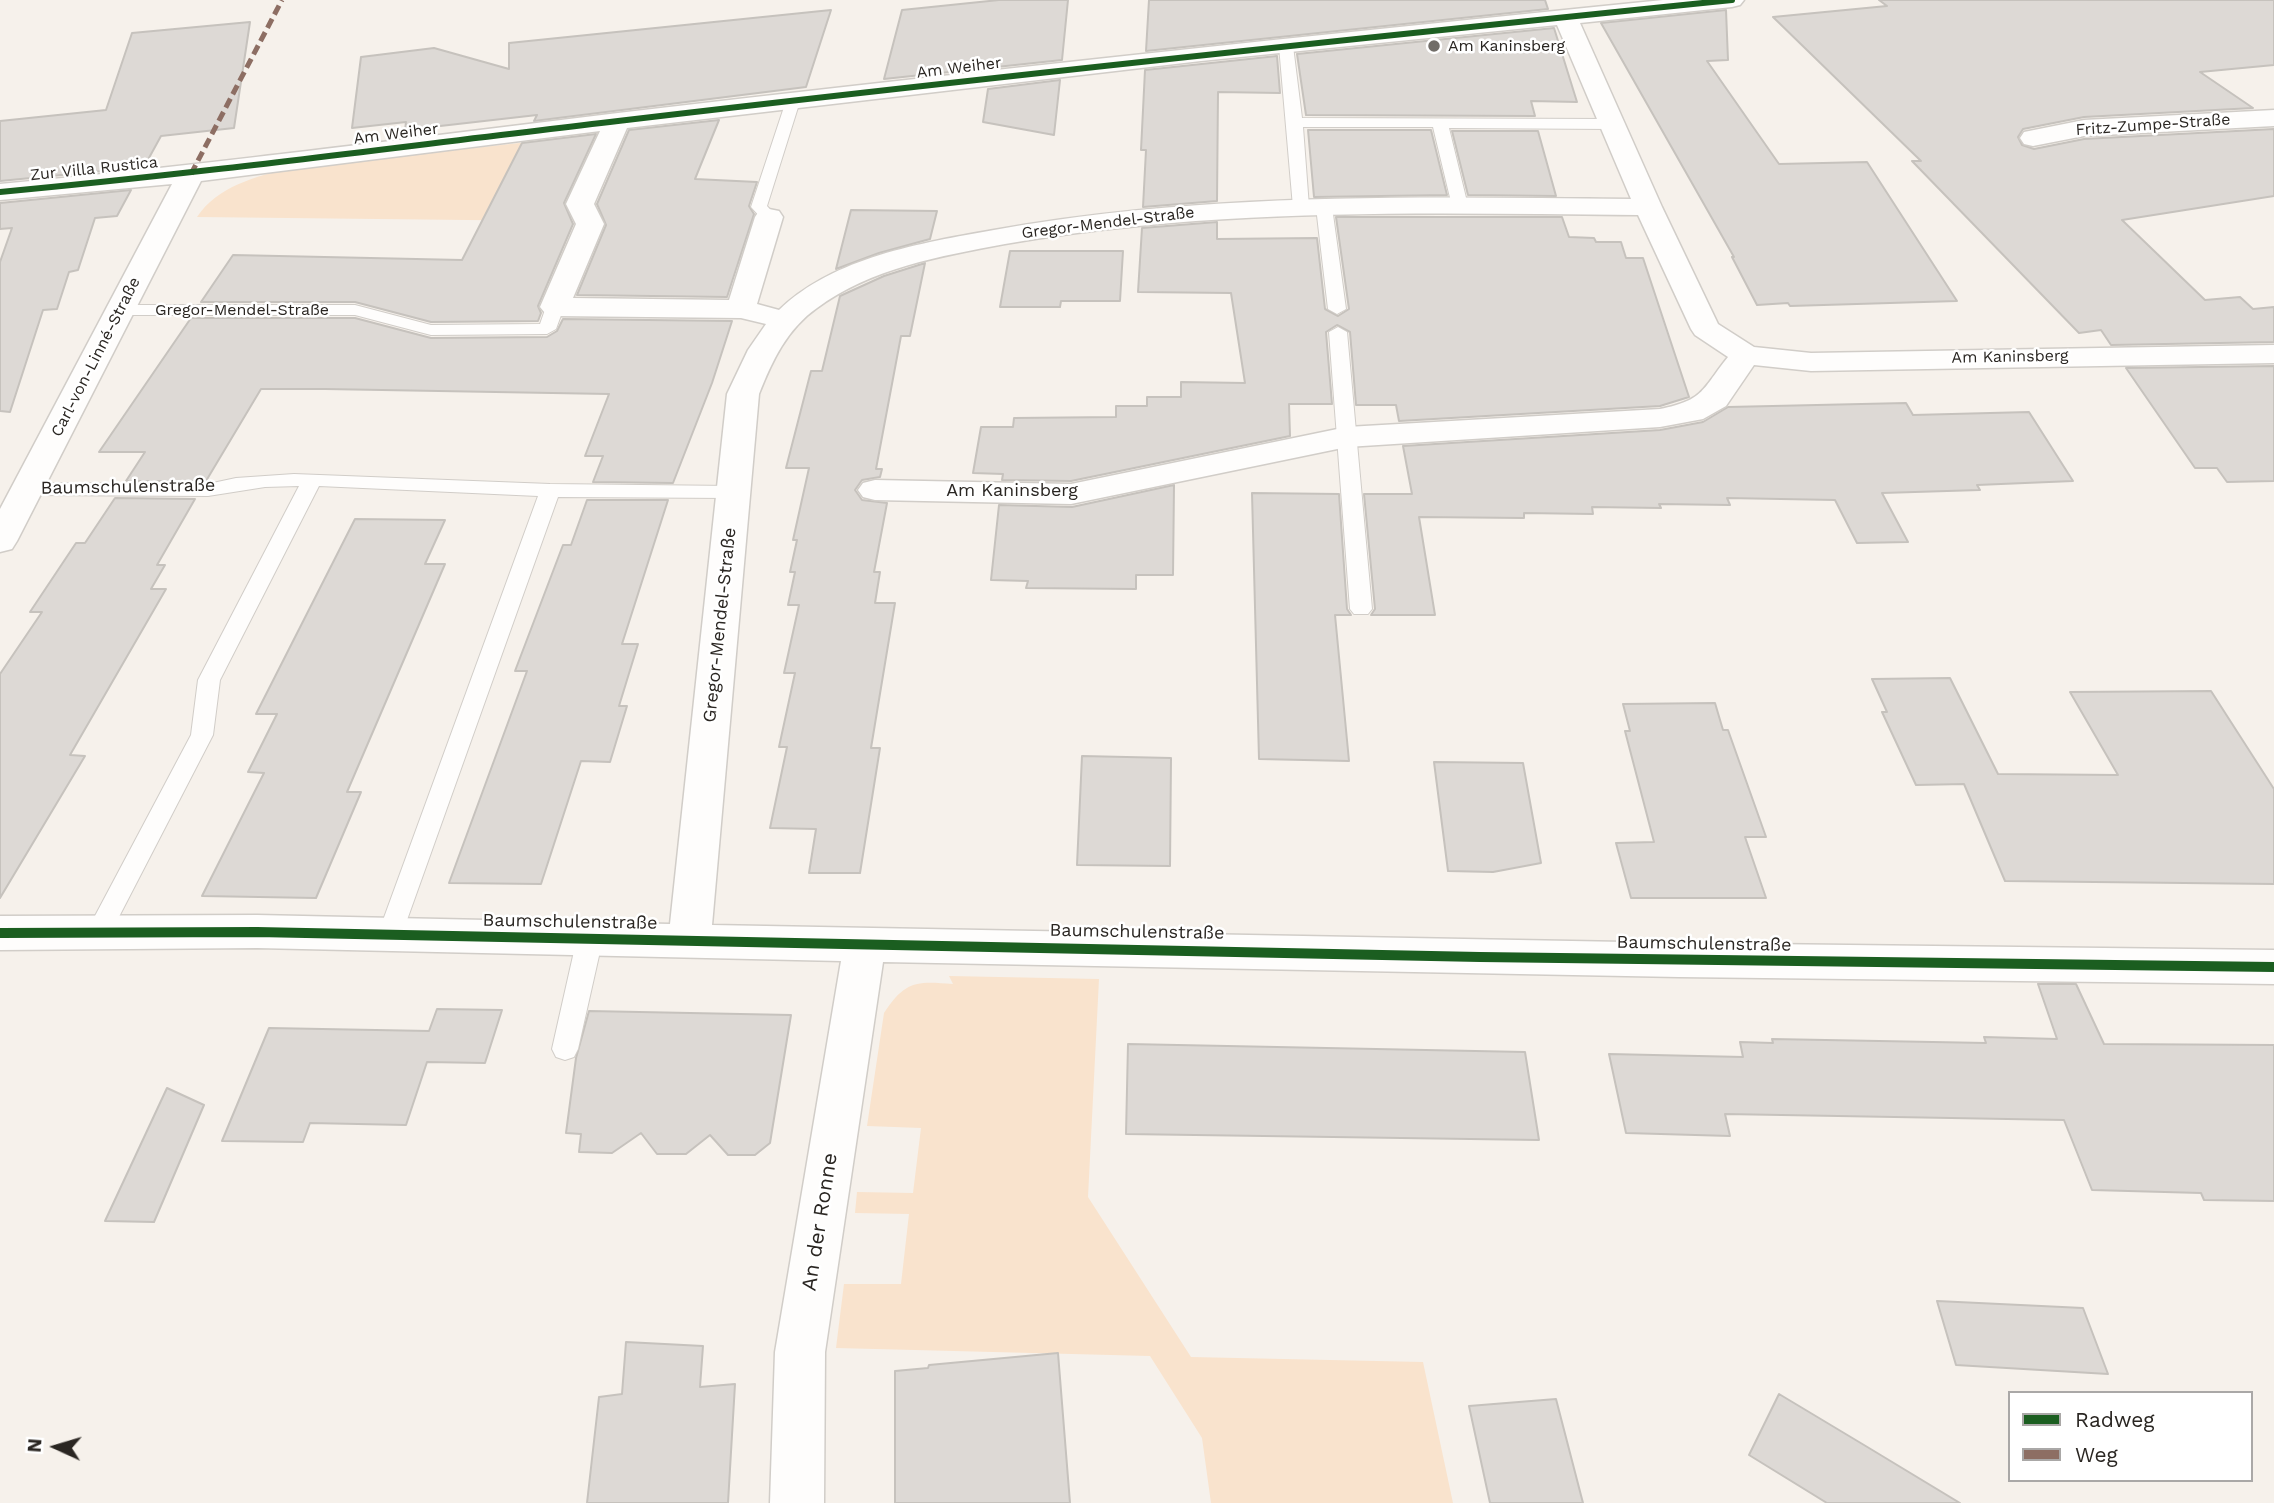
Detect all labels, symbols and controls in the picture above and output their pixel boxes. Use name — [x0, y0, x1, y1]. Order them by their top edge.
place label: Am Kaninsberg — [1448, 36, 1565, 56]
marker: Am Kaninsberg — [1426, 38, 1442, 54]
street label: Am Weiher — [916, 53, 1002, 83]
street label: Fritz-Zumpe-Straße — [2075, 110, 2231, 140]
street label: Am Weiher — [353, 119, 439, 149]
street label: Zur Villa Rustica — [29, 153, 159, 185]
street label: Gregor-Mendel-Straße — [1020, 203, 1196, 243]
street label: Carl-von-Linné-Straße — [47, 274, 145, 440]
street label: Gregor-Mendel-Straße — [155, 300, 329, 320]
street label: Am Kaninsberg — [1951, 346, 2069, 368]
street label: Baumschulenstraße — [40, 475, 216, 499]
street label: Am Kaninsberg — [946, 480, 1078, 502]
street label: Gregor-Mendel-Straße — [699, 526, 741, 724]
street label: Baumschulenstraße — [482, 910, 658, 934]
street label: Baumschulenstraße — [1049, 920, 1225, 944]
street label: Baumschulenstraße — [1616, 932, 1792, 956]
street label: An der Ronne — [797, 1151, 843, 1293]
legend — [2008, 1391, 2253, 1482]
text: Radweg — [2075, 1407, 2155, 1432]
north arrow — [21, 1412, 91, 1482]
text: N — [23, 1438, 47, 1453]
text: Weg — [2075, 1442, 2118, 1467]

